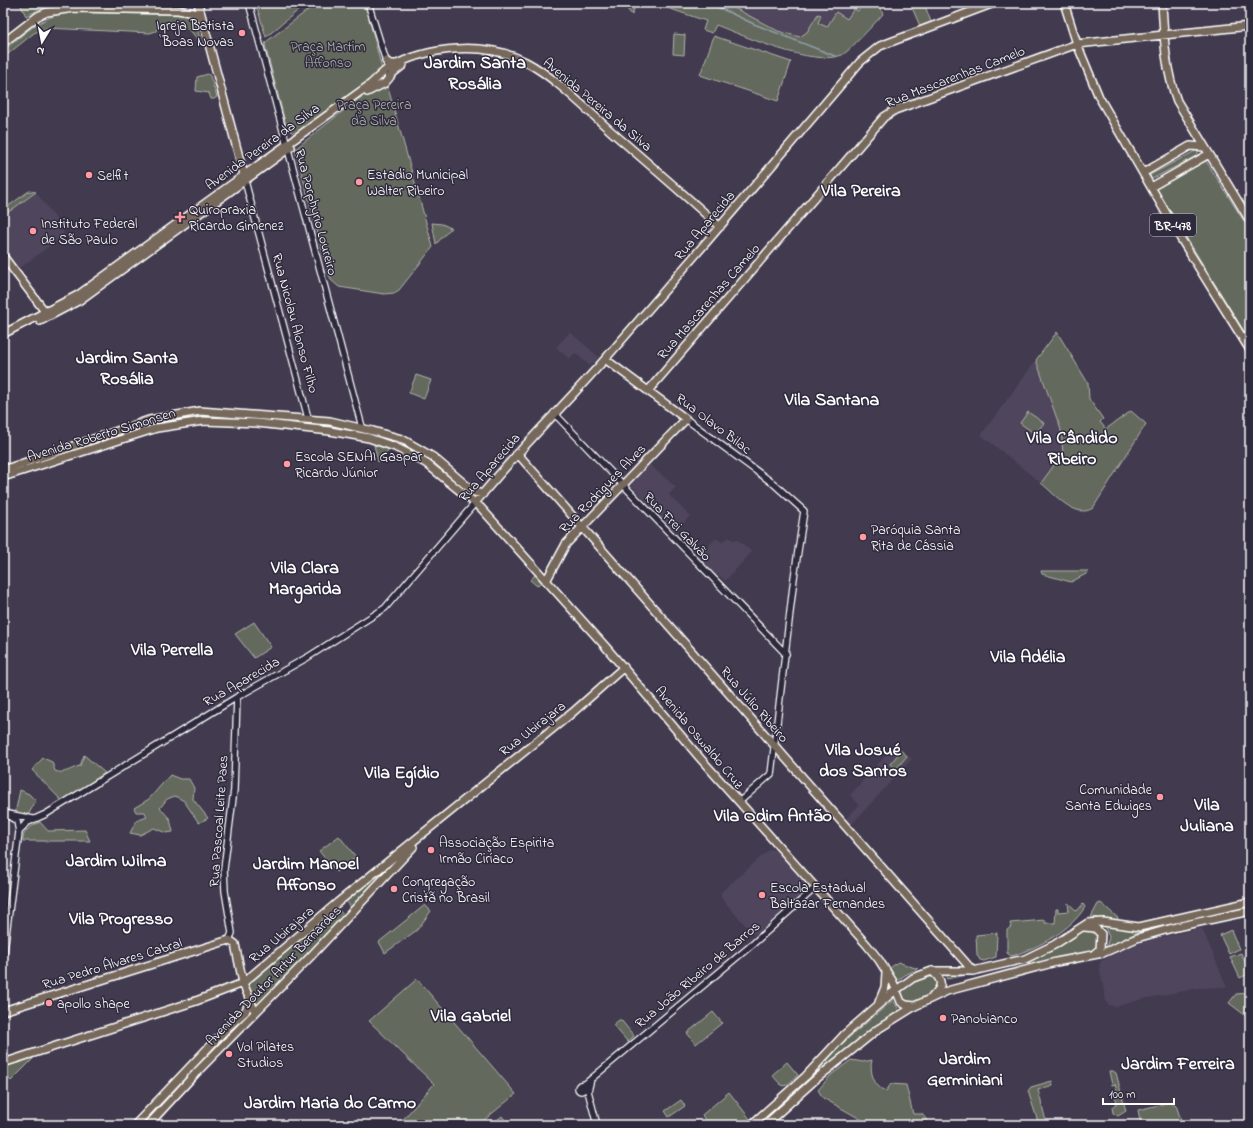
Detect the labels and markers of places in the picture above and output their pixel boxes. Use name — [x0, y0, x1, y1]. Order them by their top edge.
place label: Igreja Batista Boas Novas — [156, 16, 234, 53]
marker: Igreja Batista Boas Novas — [237, 28, 247, 38]
place label: Estadio Municipal Walter Ribeiro — [367, 165, 468, 202]
place label: Selfit — [97, 166, 129, 187]
marker: Selfit — [84, 170, 94, 180]
marker: Estadio Municipal Walter Ribeiro — [354, 177, 364, 187]
place label: Quiropraxia Ricardo Gimenez — [189, 200, 284, 237]
marker: Quiropraxia Ricardo Gimenez — [174, 211, 186, 223]
place label: Instituto Federal de São Paulo — [41, 214, 137, 251]
marker: Instituto Federal de São Paulo — [28, 226, 38, 236]
place label: Escola SENAI Gaspar Ricardo Júnior — [295, 447, 423, 484]
marker: Escola SENAI Gaspar Ricardo Júnior — [282, 459, 292, 469]
place label: Paróquia Santa Rita de Cássia — [871, 520, 961, 557]
marker: Paróquia Santa Rita de Cássia — [858, 532, 868, 542]
place label: Comunidade Santa Edwiges — [1065, 780, 1153, 818]
marker: Comunidade Santa Edwiges — [1155, 792, 1165, 802]
place label: Associação Espirita Irmão Ciríaco — [439, 833, 554, 870]
marker: Associação Espirita Irmão Ciríaco — [426, 845, 436, 855]
place label: Congregação Cristã no Brasil — [402, 872, 490, 909]
place label: Escola Estadual Baltazar Fernandes — [769, 878, 885, 915]
marker: Congregação Cristã no Brasil — [389, 884, 399, 894]
marker: Escola Estadual Baltazar Fernandes — [757, 890, 767, 900]
place label: apollo shape — [57, 994, 130, 1015]
marker: apollo shape — [44, 998, 54, 1008]
place label: Panobianco — [951, 1009, 1017, 1030]
marker: Panobianco — [938, 1013, 948, 1023]
place label: Vol Pilates Studios — [236, 1037, 294, 1074]
marker: Vol Pilates Studios — [224, 1049, 234, 1059]

